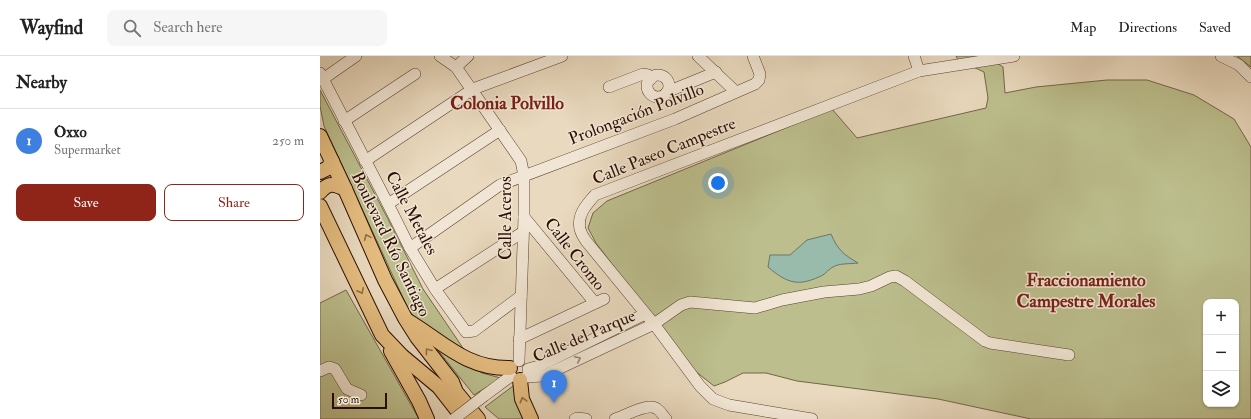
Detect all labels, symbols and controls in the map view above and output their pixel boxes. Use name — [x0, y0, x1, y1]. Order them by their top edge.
search box — [107, 10, 387, 46]
text: Wayfind — [20, 16, 83, 40]
icon: search — [121, 17, 143, 39]
text: Search here — [153, 18, 223, 37]
text: Map — [1070, 19, 1096, 36]
text: Directions — [1118, 19, 1177, 36]
text: Saved — [1199, 19, 1231, 36]
text: Nearby — [16, 72, 67, 93]
street label: Prolongación Polvillo — [565, 79, 707, 149]
district label: Colonia Polvillo — [450, 92, 564, 115]
street label: Calle Paseo Campestre — [589, 113, 739, 190]
text: Oxxo — [54, 123, 87, 142]
text: 1 — [27, 133, 31, 149]
text: 250 m — [272, 133, 304, 149]
text: Supermarket — [54, 142, 121, 158]
street label: Boulevard Río Santiago — [347, 168, 435, 320]
street label: Calle Metales — [381, 168, 443, 259]
your location — [708, 173, 728, 193]
street label: Calle Aceros — [495, 176, 516, 260]
button: Save — [16, 184, 156, 221]
button: Share — [164, 184, 304, 221]
street label: Calle Cromo — [540, 213, 610, 295]
one-way arrow — [363, 234, 371, 241]
district label: Fraccionamiento Campestre Morales — [1016, 269, 1156, 313]
one-way arrow — [356, 287, 364, 295]
map controls — [1203, 299, 1239, 407]
button: + — [1203, 299, 1239, 335]
street label: Calle del Parque — [529, 305, 639, 367]
button: − — [1203, 335, 1239, 371]
one-way arrow — [426, 349, 433, 356]
one-way arrow — [574, 356, 582, 364]
pin: 1 — [541, 370, 567, 403]
button: layers — [1203, 371, 1239, 407]
scale bar — [332, 391, 387, 410]
text: 50 m — [338, 393, 359, 406]
one-way arrow — [520, 397, 528, 403]

